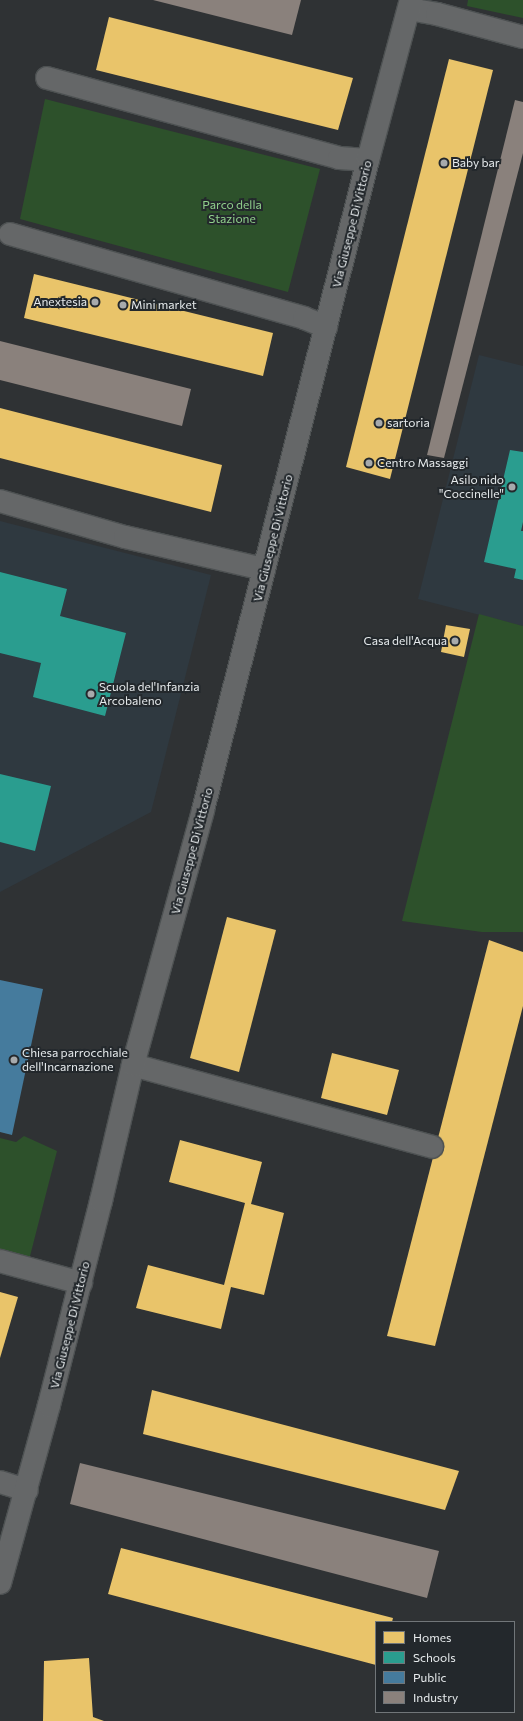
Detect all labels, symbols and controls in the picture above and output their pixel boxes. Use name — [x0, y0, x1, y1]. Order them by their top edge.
place label: Baby bar — [452, 156, 500, 170]
marker: Baby bar — [439, 158, 449, 168]
street label: Via Giuseppe Di Vittorio — [329, 159, 375, 289]
park label: Parco della Stazione — [202, 198, 262, 226]
place label: Anextesia — [33, 295, 87, 309]
marker: Anextesia — [90, 297, 100, 307]
place label: Mini market — [131, 298, 197, 312]
marker: Mini market — [118, 300, 128, 310]
place label: sartoria — [387, 416, 430, 430]
marker: sartoria — [374, 418, 384, 428]
place label: Centro Massaggi — [377, 456, 468, 470]
marker: Centro Massaggi — [364, 458, 374, 468]
street label: Via Giuseppe Di Vittorio — [250, 473, 296, 603]
place label: Asilo nido "Coccinelle" — [439, 473, 504, 501]
marker: Asilo nido "Coccinelle" — [507, 482, 517, 492]
place label: Casa dell'Acqua — [363, 634, 447, 648]
marker: Casa dell'Acqua — [450, 636, 460, 646]
place label: Scuola del'Infanzia Arcobaleno — [99, 680, 200, 708]
marker: Scuola del'Infanzia Arcobaleno — [86, 689, 96, 699]
street label: Via Giuseppe Di Vittorio — [168, 786, 216, 916]
place label: Chiesa parrocchiale dell'Incarnazione — [22, 1046, 128, 1074]
marker: Chiesa parrocchiale dell'Incarnazione — [9, 1055, 19, 1065]
street label: Via Giuseppe Di Vittorio — [47, 1260, 93, 1390]
legend — [375, 1621, 515, 1713]
text: Homes — [413, 1630, 451, 1644]
text: Schools — [413, 1650, 456, 1664]
text: Public — [413, 1670, 446, 1684]
text: Industry — [413, 1690, 458, 1704]

